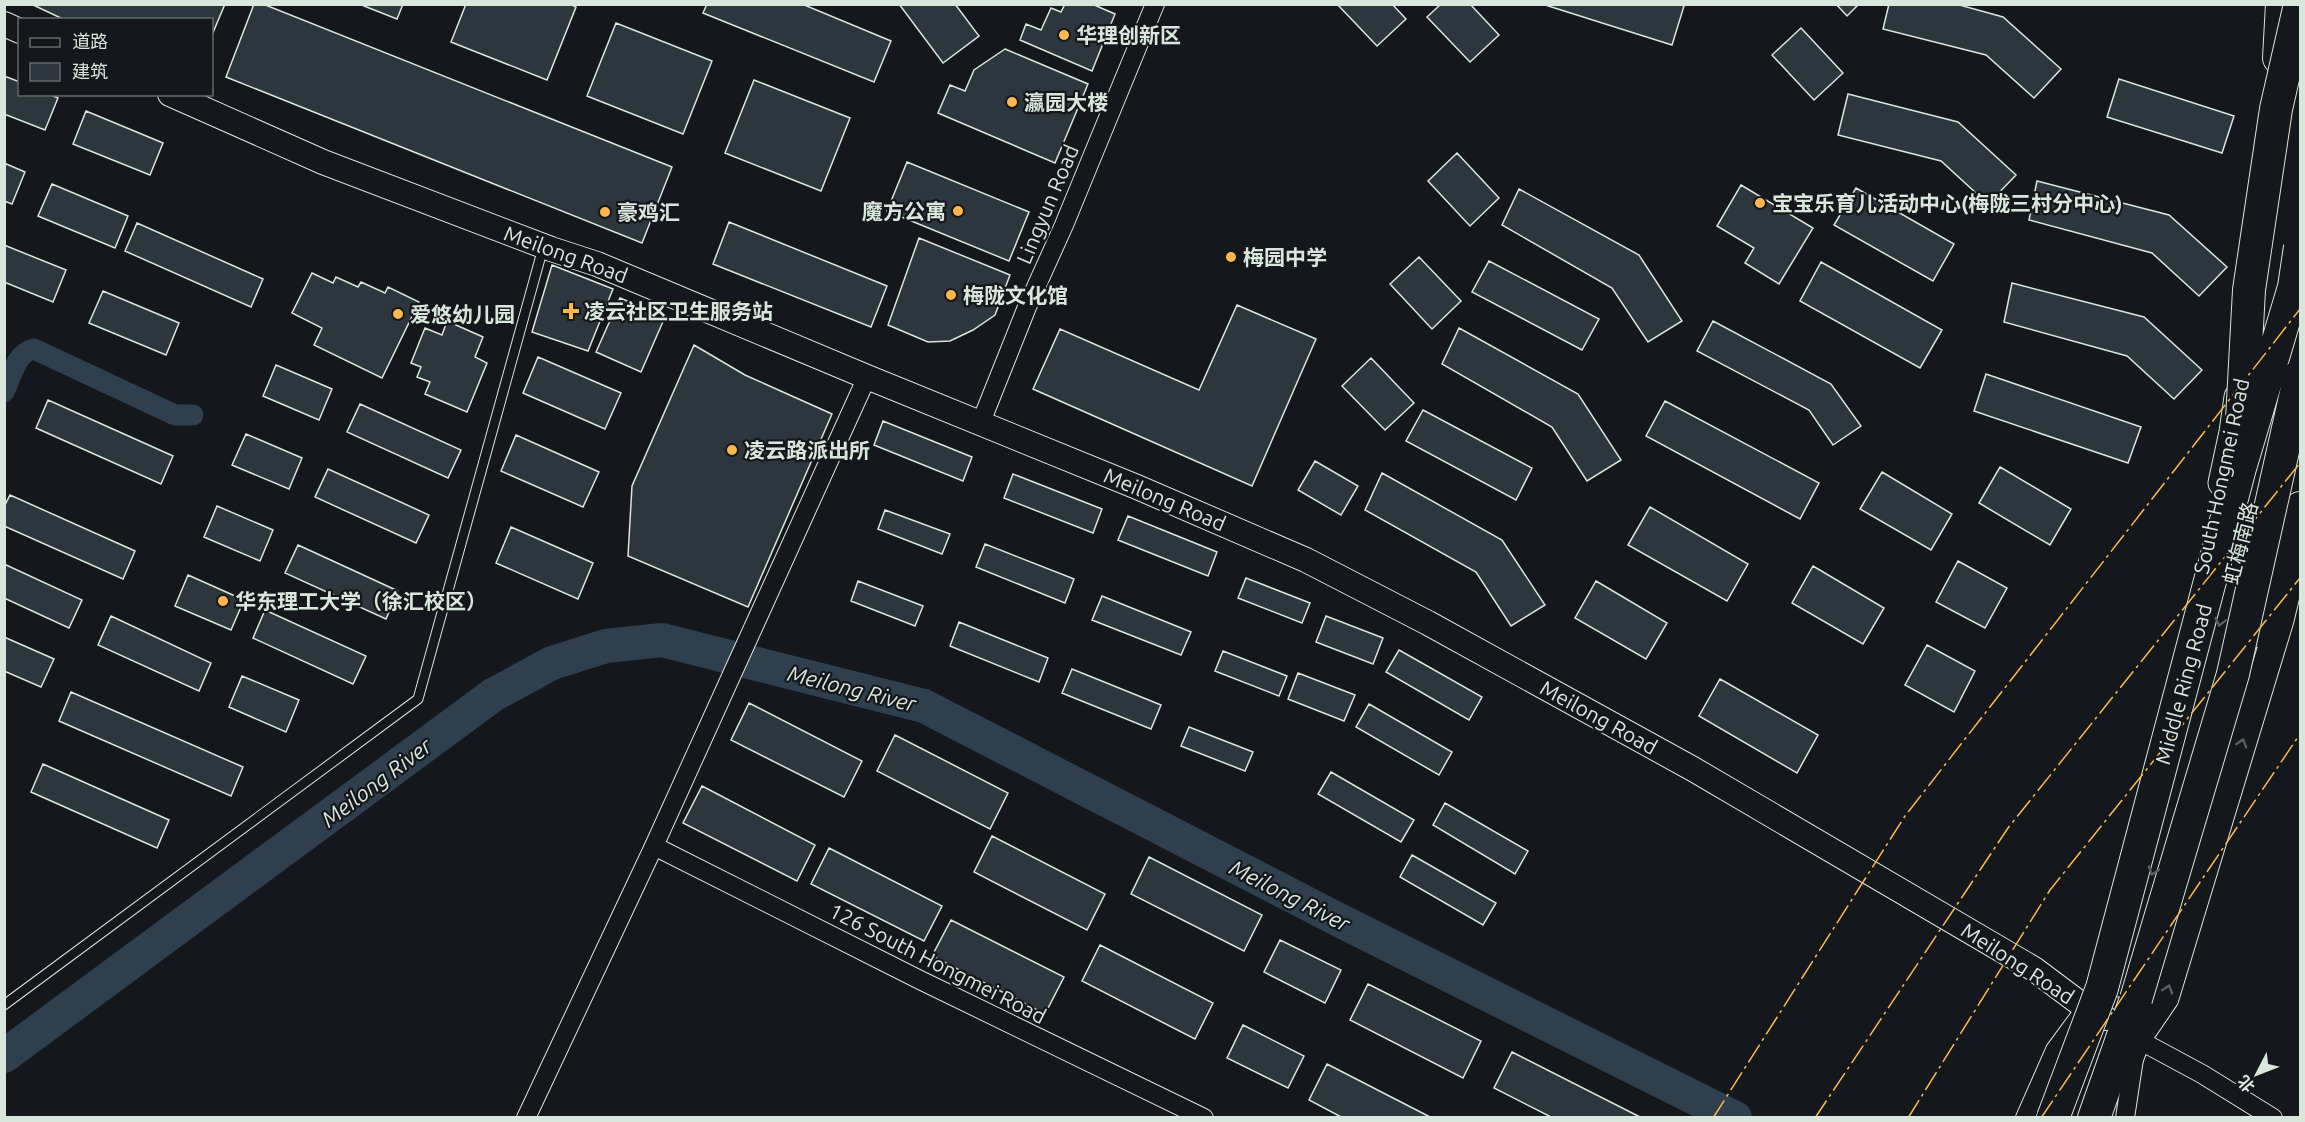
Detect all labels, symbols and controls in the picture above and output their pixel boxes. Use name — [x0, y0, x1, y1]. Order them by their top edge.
legend — [18, 18, 213, 96]
place label: 华理创新区 — [1076, 23, 1181, 47]
marker: 华理创新区 — [1057, 28, 1071, 42]
text: 道路 — [72, 31, 108, 51]
text: 建筑 — [72, 61, 108, 81]
place label: 瀛园大楼 — [1024, 90, 1108, 114]
marker: 瀛园大楼 — [1005, 95, 1019, 109]
street label: Lingyun Road — [1011, 141, 1083, 267]
place label: 宝宝乐育儿活动中心(梅陇三村分中心) — [1772, 191, 2123, 215]
marker: 宝宝乐育儿活动中心(梅陇三村分中心) — [1753, 196, 1767, 210]
place label: 魔方公寓 — [862, 199, 946, 223]
place label: 豪鸡汇 — [617, 200, 680, 224]
marker: 魔方公寓 — [951, 204, 965, 218]
marker: 豪鸡汇 — [598, 205, 612, 219]
street label: Meilong Road — [501, 220, 631, 288]
place label: 梅园中学 — [1243, 245, 1327, 269]
marker: 梅园中学 — [1224, 250, 1238, 264]
place label: 梅陇文化馆 — [963, 283, 1068, 307]
marker: 梅陇文化馆 — [944, 288, 958, 302]
place label: 凌云社区卫生服务站 — [584, 299, 773, 323]
place label: 爱悠幼儿园 — [410, 302, 515, 326]
marker: 凌云社区卫生服务站 — [562, 302, 580, 320]
marker: 爱悠幼儿园 — [391, 307, 405, 321]
street label: South Hongmei Road — [2189, 376, 2253, 576]
place label: 凌云路派出所 — [744, 438, 870, 462]
marker: 凌云路派出所 — [725, 443, 739, 457]
street label: Meilong Road — [1100, 463, 1230, 535]
street label: 虹梅南路 — [2218, 499, 2262, 587]
place label: 华东理工大学（徐汇校区） — [235, 589, 487, 613]
marker: 华东理工大学（徐汇校区） — [216, 594, 230, 608]
street label: Middle Ring Road — [2150, 601, 2216, 767]
one-way arrow — [2215, 617, 2228, 627]
water label: Meilong River — [785, 660, 919, 716]
street label: Meilong Road — [1536, 675, 1662, 759]
water label: Meilong River — [316, 732, 436, 831]
one-way arrow — [2235, 738, 2248, 749]
water label: Meilong River — [1226, 854, 1355, 936]
one-way arrow — [2148, 865, 2160, 876]
street label: 126 South Hongmei Road — [826, 898, 1050, 1028]
street label: Meilong Road — [1957, 918, 2079, 1008]
one-way arrow — [2160, 985, 2173, 995]
north arrow — [2227, 1044, 2287, 1104]
text: 北 — [2234, 1072, 2258, 1096]

